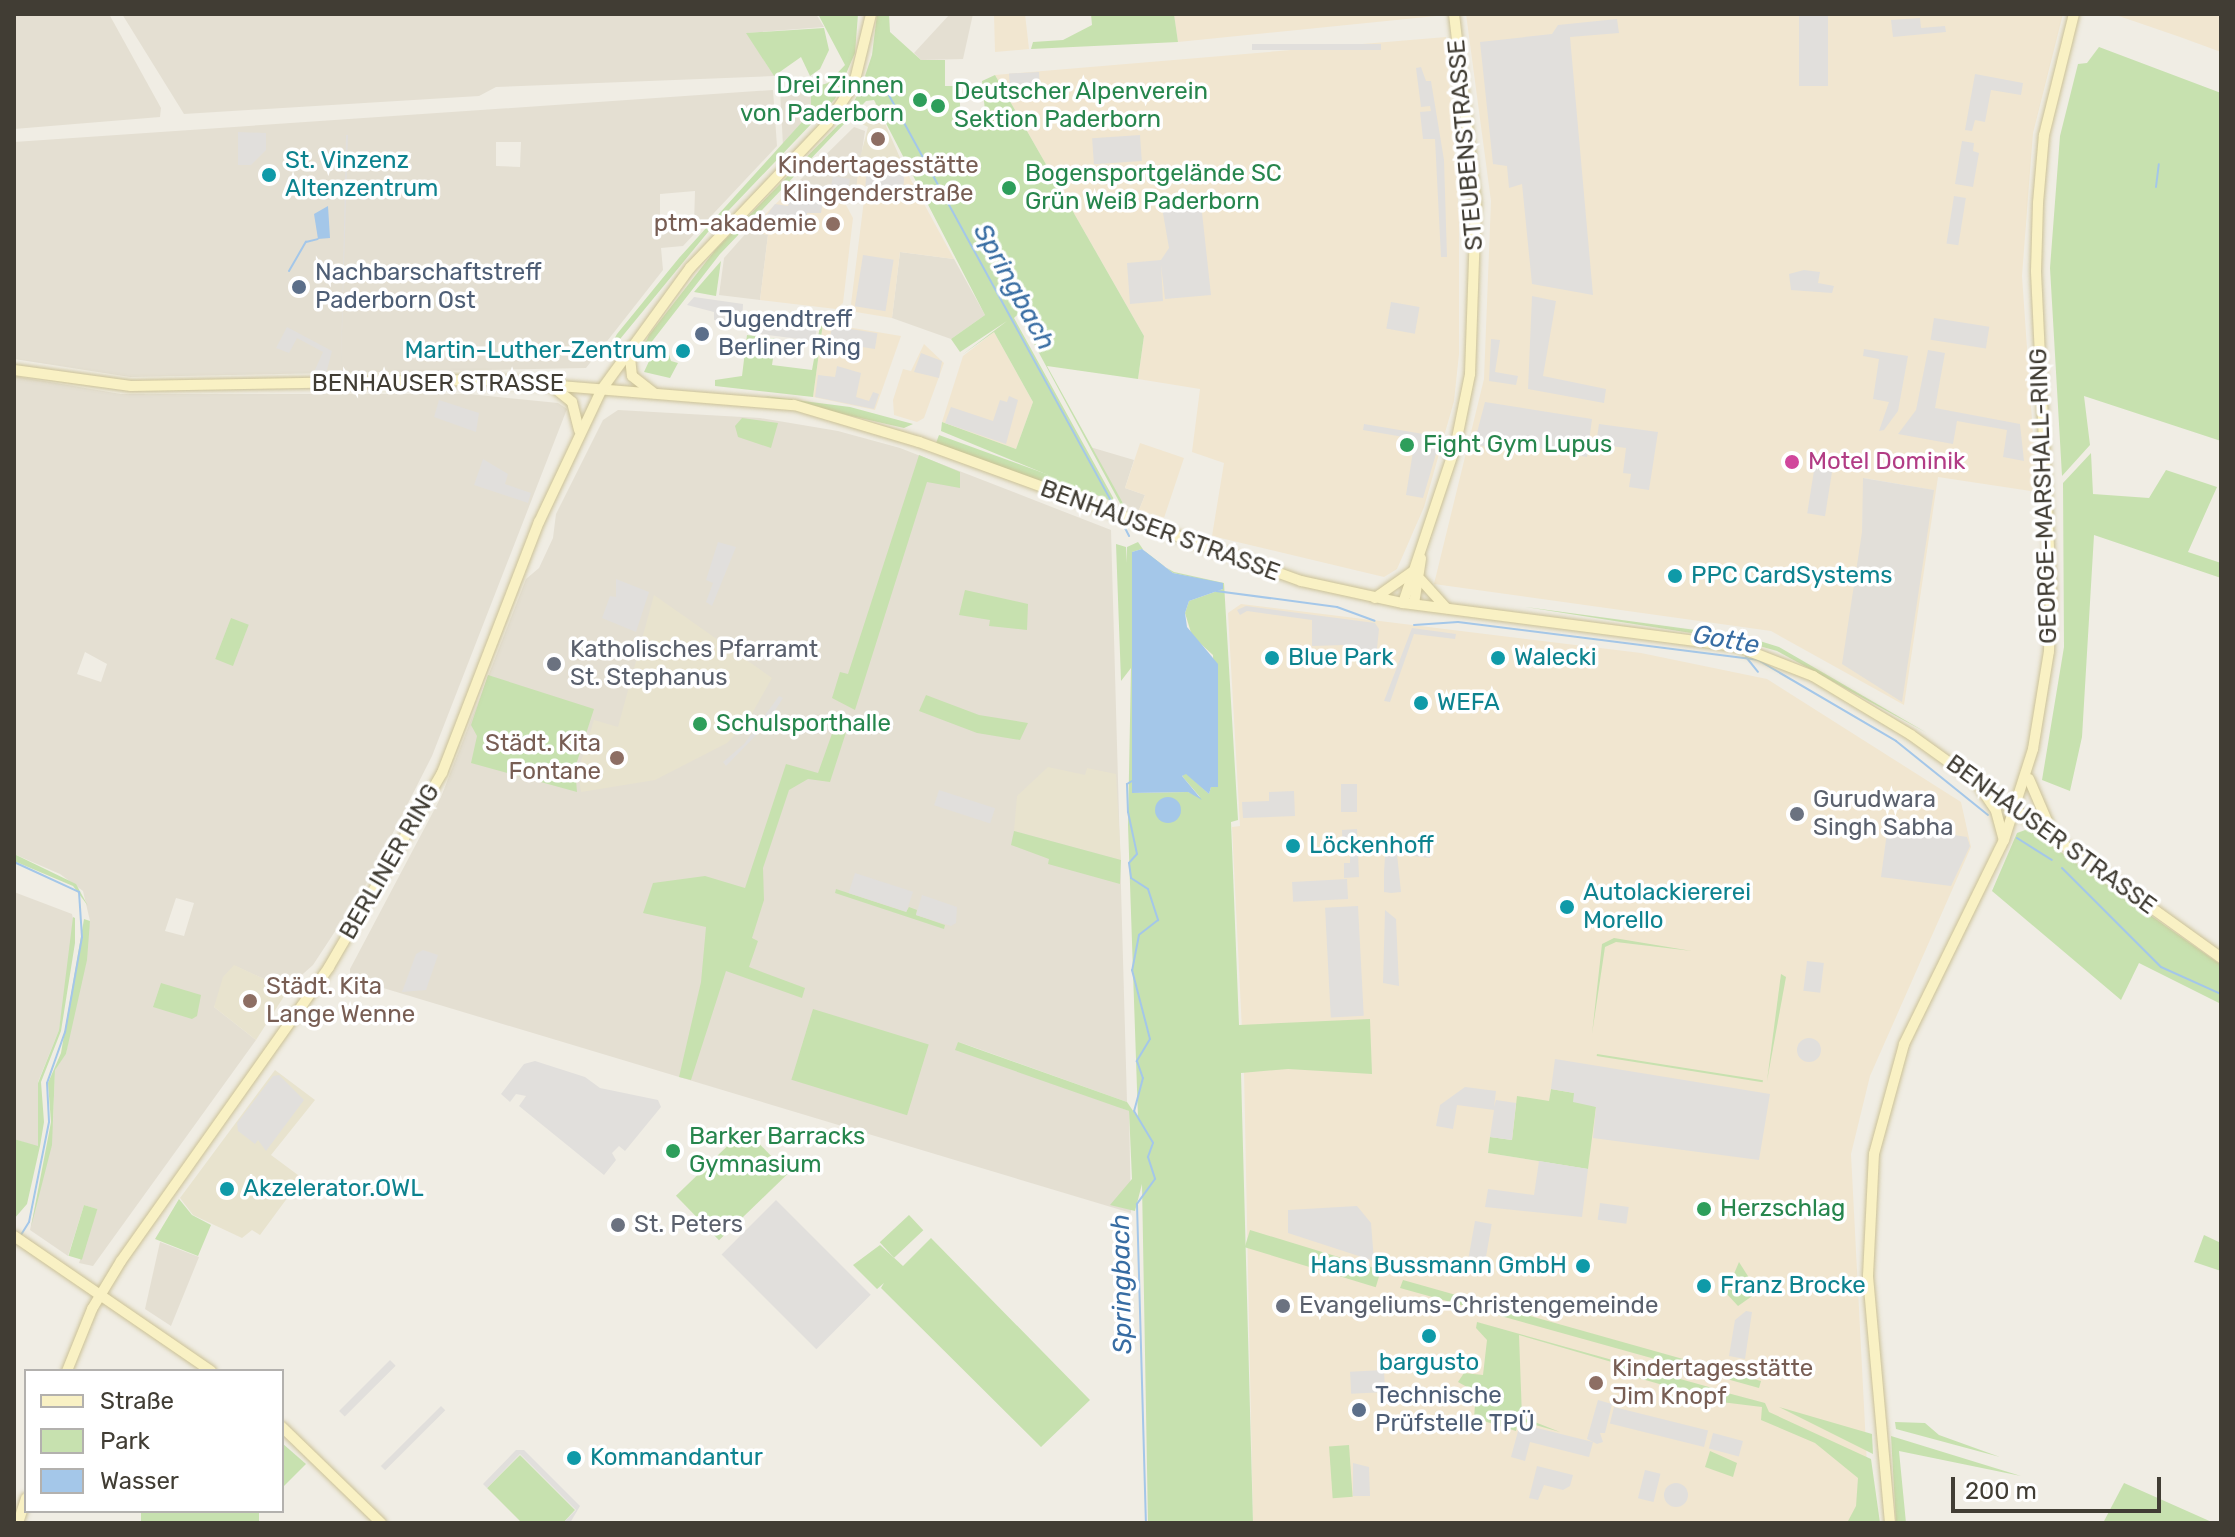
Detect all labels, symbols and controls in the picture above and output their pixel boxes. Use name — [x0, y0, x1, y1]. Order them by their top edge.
street label: STEUBENSTRASSE — [1442, 38, 1490, 252]
place label: Drei Zinnen von Paderborn — [740, 72, 904, 128]
place label: Deutscher Alpenverein Sektion Paderborn — [954, 78, 1209, 134]
marker: Drei Zinnen von Paderborn — [911, 91, 929, 109]
marker: Deutscher Alpenverein Sektion Paderborn — [929, 97, 947, 115]
marker: Kindertagesstätte Klingenderstraße — [869, 130, 887, 148]
place label: St. Vinzenz Altenzentrum — [285, 147, 438, 203]
place label: Kindertagesstätte Klingenderstraße — [777, 152, 979, 208]
place label: Bogensportgelände SC Grün Weiß Paderborn — [1025, 160, 1282, 216]
marker: St. Vinzenz Altenzentrum — [260, 166, 278, 184]
marker: Bogensportgelände SC Grün Weiß Paderborn — [1000, 179, 1018, 197]
place label: ptm-akademie — [654, 210, 817, 238]
marker: ptm-akademie — [824, 215, 842, 233]
water label: Springbach — [966, 218, 1062, 356]
place label: Nachbarschaftstreff Paderborn Ost — [315, 259, 542, 315]
marker: Nachbarschaftstreff Paderborn Ost — [290, 278, 308, 296]
place label: Jugendtreff Berliner Ring — [718, 306, 862, 362]
marker: Jugendtreff Berliner Ring — [693, 325, 711, 343]
place label: Martin-Luther-Zentrum — [404, 337, 667, 365]
marker: Martin-Luther-Zentrum — [674, 342, 692, 360]
street label: GEORGE-MARSHALL-RING — [2024, 348, 2064, 644]
street label: BENHAUSER STRASSE — [312, 370, 564, 398]
place label: Fight Gym Lupus — [1423, 431, 1612, 459]
marker: Fight Gym Lupus — [1398, 436, 1416, 454]
place label: Motel Dominik — [1808, 448, 1965, 476]
marker: Motel Dominik — [1783, 453, 1801, 471]
street label: BENHAUSER STRASSE — [1036, 474, 1284, 588]
place label: PPC CardSystems — [1691, 562, 1892, 590]
marker: PPC CardSystems — [1666, 567, 1684, 585]
water label: Gotte — [1690, 619, 1762, 661]
place label: Katholisches Pfarramt St. Stephanus — [570, 636, 818, 692]
place label: Blue Park — [1288, 644, 1394, 672]
place label: Walecki — [1514, 644, 1597, 672]
marker: Blue Park — [1263, 649, 1281, 667]
marker: Walecki — [1489, 649, 1507, 667]
marker: Katholisches Pfarramt St. Stephanus — [545, 655, 563, 673]
place label: WEFA — [1437, 689, 1500, 717]
marker: WEFA — [1412, 694, 1430, 712]
place label: Schulsporthalle — [716, 710, 891, 738]
marker: Schulsporthalle — [691, 715, 709, 733]
place label: Städt. Kita Fontane — [485, 730, 601, 786]
marker: Städt. Kita Fontane — [608, 749, 626, 767]
street label: BENHAUSER STRASSE — [1940, 749, 2162, 921]
street label: BERLINER RING — [334, 779, 446, 945]
place label: Gurudwara Singh Sabha — [1813, 786, 1953, 842]
marker: Gurudwara Singh Sabha — [1788, 805, 1806, 823]
place label: Löckenhoff — [1309, 832, 1434, 860]
marker: Löckenhoff — [1284, 837, 1302, 855]
place label: Autolackiererei Morello — [1583, 879, 1751, 935]
marker: Autolackiererei Morello — [1558, 898, 1576, 916]
place label: Städt. Kita Lange Wenne — [266, 973, 416, 1029]
marker: Städt. Kita Lange Wenne — [241, 992, 259, 1010]
place label: Barker Barracks Gymnasium — [689, 1123, 866, 1179]
marker: Barker Barracks Gymnasium — [664, 1142, 682, 1160]
place label: Akzelerator.OWL — [243, 1175, 424, 1203]
marker: Akzelerator.OWL — [218, 1180, 236, 1198]
place label: Herzschlag — [1720, 1195, 1845, 1223]
marker: Herzschlag — [1695, 1200, 1713, 1218]
place label: St. Peters — [634, 1211, 743, 1239]
water label: Springbach — [1105, 1214, 1139, 1354]
marker: St. Peters — [609, 1216, 627, 1234]
place label: Hans Bussmann GmbH — [1310, 1252, 1567, 1280]
marker: Hans Bussmann GmbH — [1574, 1257, 1592, 1275]
place label: Franz Brocke — [1720, 1272, 1866, 1300]
marker: Franz Brocke — [1695, 1277, 1713, 1295]
place label: Evangeliums-Christengemeinde — [1299, 1292, 1658, 1320]
marker: Evangeliums-Christengemeinde — [1274, 1297, 1292, 1315]
marker: bargusto — [1420, 1327, 1438, 1345]
place label: bargusto — [1379, 1349, 1479, 1377]
place label: Kindertagesstätte Jim Knopf — [1612, 1355, 1813, 1411]
legend — [24, 1369, 284, 1513]
marker: Kindertagesstätte Jim Knopf — [1587, 1374, 1605, 1392]
place label: Technische Prüfstelle TPÜ — [1375, 1382, 1535, 1438]
text: Straße — [100, 1387, 174, 1415]
marker: Technische Prüfstelle TPÜ — [1350, 1401, 1368, 1419]
text: Park — [100, 1427, 150, 1455]
place label: Kommandantur — [590, 1444, 763, 1472]
marker: Kommandantur — [565, 1449, 583, 1467]
scale bar — [1955, 1461, 2165, 1511]
text: Wasser — [100, 1467, 179, 1495]
text: 200 m — [1965, 1477, 2037, 1505]

